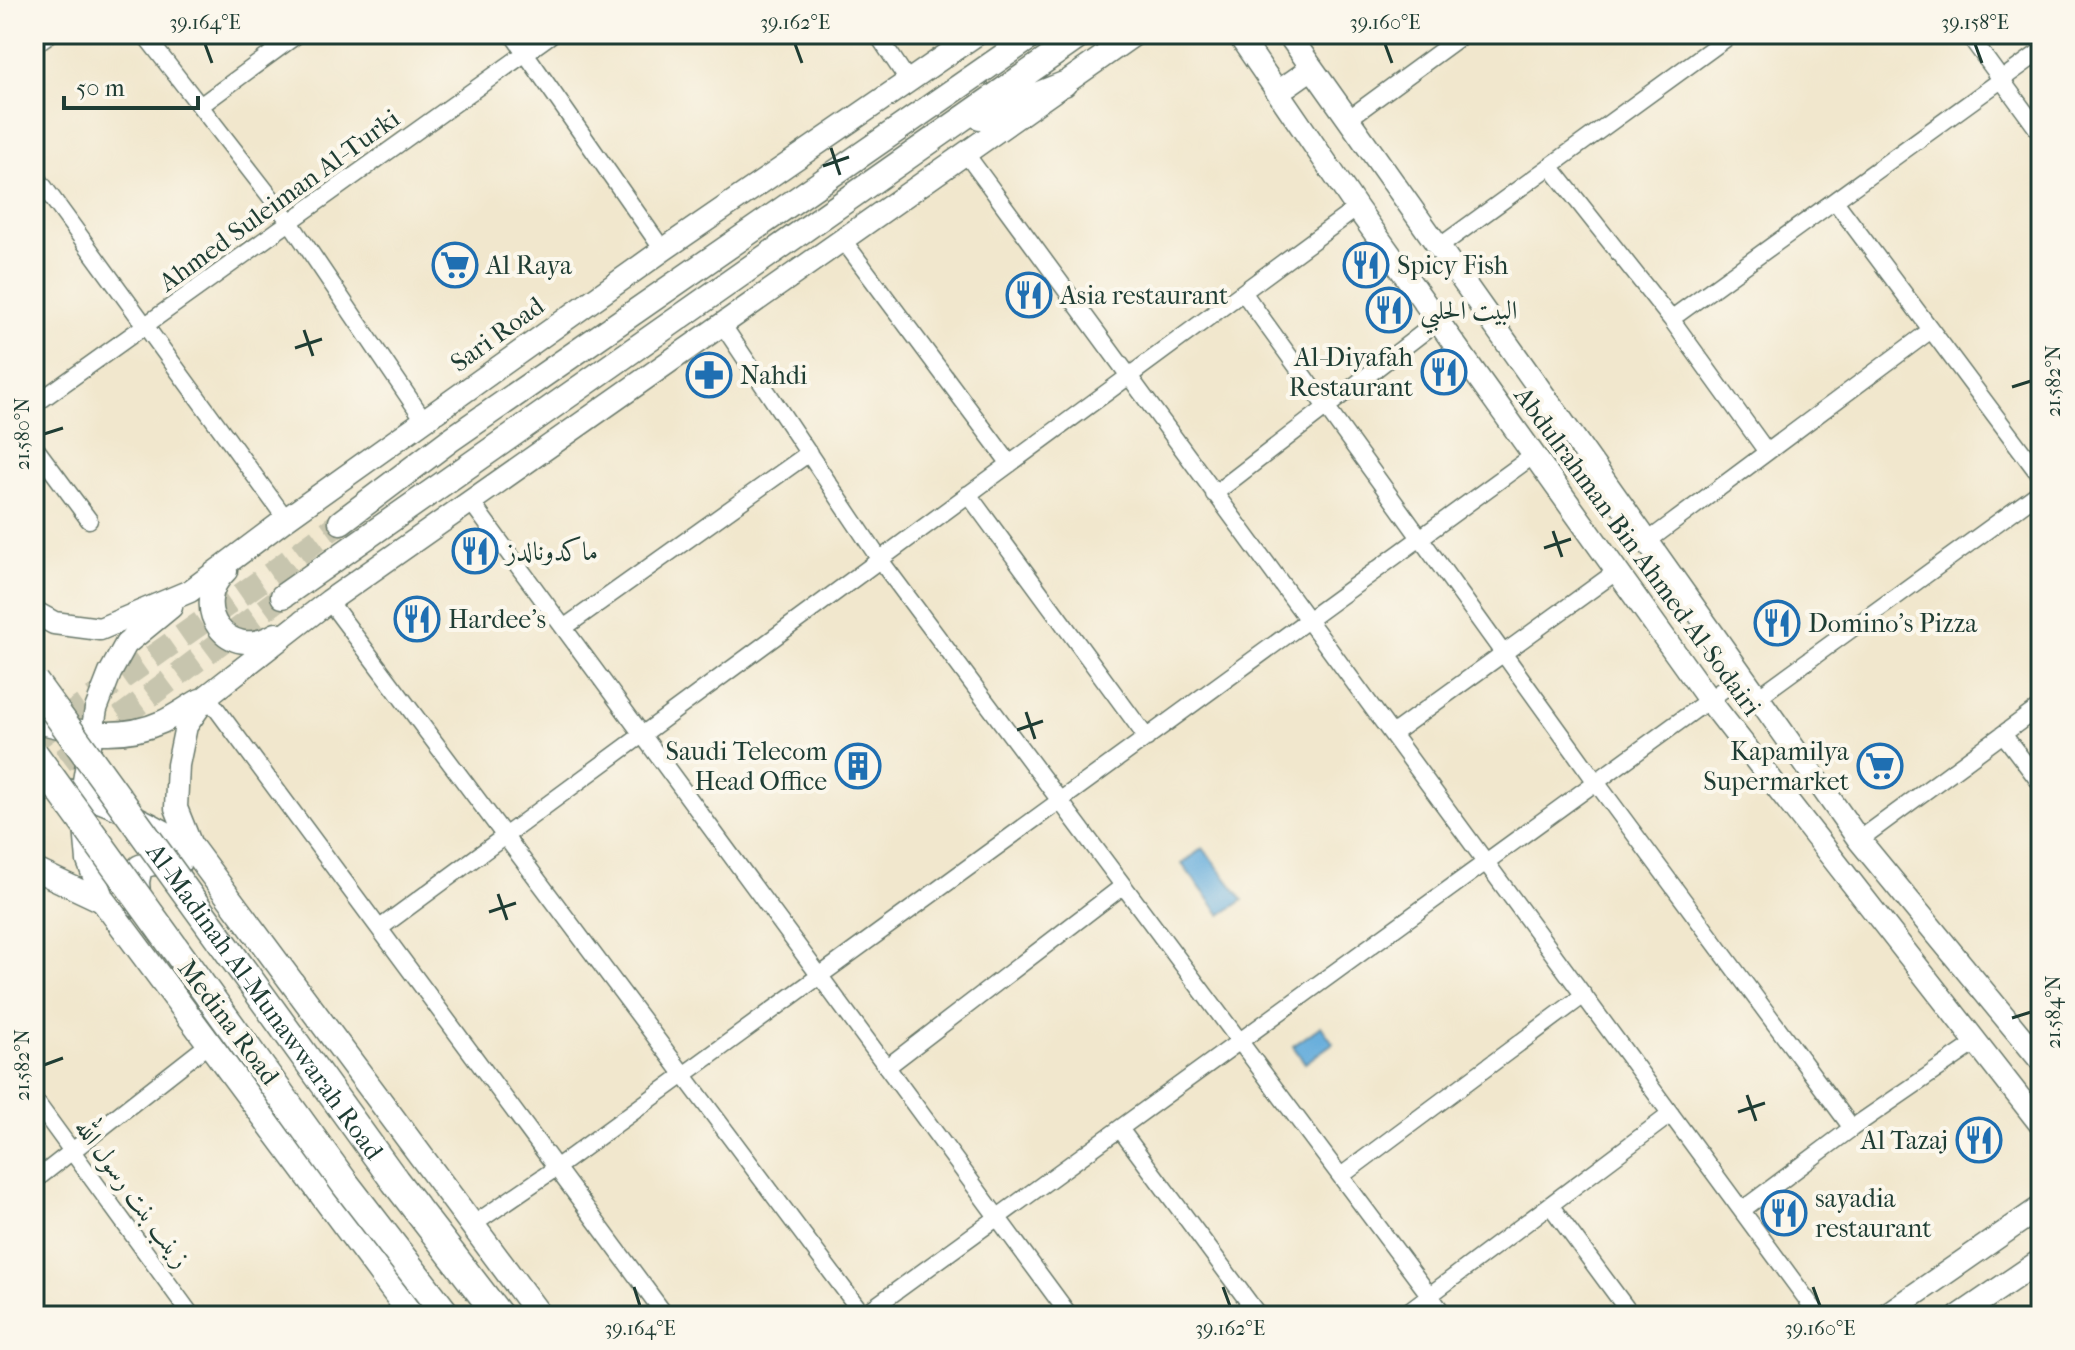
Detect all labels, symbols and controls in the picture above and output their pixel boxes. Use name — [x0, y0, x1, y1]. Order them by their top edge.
text: 39.164°E — [169, 11, 241, 34]
text: 39.162°E — [760, 11, 830, 34]
text: 39.160°E — [1350, 11, 1420, 34]
text: 39.158°E — [1941, 11, 2009, 34]
scale bar — [64, 60, 198, 110]
text: 50 m — [76, 74, 125, 102]
street label: Ahmed Suleiman Al-Turki — [152, 103, 406, 299]
supermarket icon: Al Raya — [431, 241, 479, 289]
restaurant icon: Spicy Fish — [1342, 241, 1390, 289]
place label: Al Raya — [485, 250, 573, 281]
place label: Spicy Fish — [1397, 250, 1509, 281]
restaurant icon: Asia restaurant — [1005, 271, 1053, 319]
place label: Asia restaurant — [1059, 280, 1229, 311]
restaurant icon: البيت الحلبي — [1365, 286, 1413, 334]
street label: Sari Road — [445, 290, 551, 379]
place label: البيت الحلبي — [1420, 295, 1518, 334]
place label: Al-Diyafah Restaurant — [1289, 342, 1414, 403]
text: 21.582°N — [2042, 345, 2065, 417]
restaurant icon: Al-Diyafah Restaurant — [1420, 348, 1468, 396]
pharmacy icon: Nahdi — [685, 351, 733, 399]
place label: Nahdi — [740, 360, 808, 391]
street label: Abdulrahman Bin Ahmed Al-Sodairi — [1507, 380, 1768, 722]
text: 21.580°N — [11, 398, 34, 470]
restaurant icon: ماكدونالدز — [451, 527, 499, 575]
place label: ماكدونالدز — [503, 535, 598, 567]
restaurant icon: Hardee's — [393, 595, 441, 643]
restaurant icon: Domino's Pizza — [1753, 599, 1801, 647]
place label: Hardee's — [448, 604, 546, 635]
place label: Domino's Pizza — [1808, 608, 1978, 639]
place label: Saudi Telecom Head Office — [666, 736, 827, 797]
place label: Kapamilya Supermarket — [1703, 736, 1850, 797]
building icon: Saudi Telecom Head Office — [834, 742, 882, 790]
supermarket icon: Kapamilya Supermarket — [1856, 742, 1904, 790]
street label: Al-Madinah Al-Munawwarah Road — [139, 836, 390, 1167]
street label: Medina Road — [171, 954, 286, 1092]
text: 21.584°N — [2042, 975, 2065, 1049]
text: 21.582°N — [11, 1029, 34, 1101]
street label: زينب بنت رسول الله — [67, 1110, 201, 1274]
restaurant icon: Al Tazaj — [1955, 1116, 2003, 1164]
place label: Al Tazaj — [1860, 1125, 1948, 1156]
place label: sayadia restaurant — [1815, 1183, 1932, 1244]
restaurant icon: sayadia restaurant — [1760, 1189, 1808, 1237]
text: 39.164°E — [604, 1317, 676, 1340]
text: 39.162°E — [1195, 1317, 1265, 1340]
text: 39.160°E — [1785, 1317, 1855, 1340]

